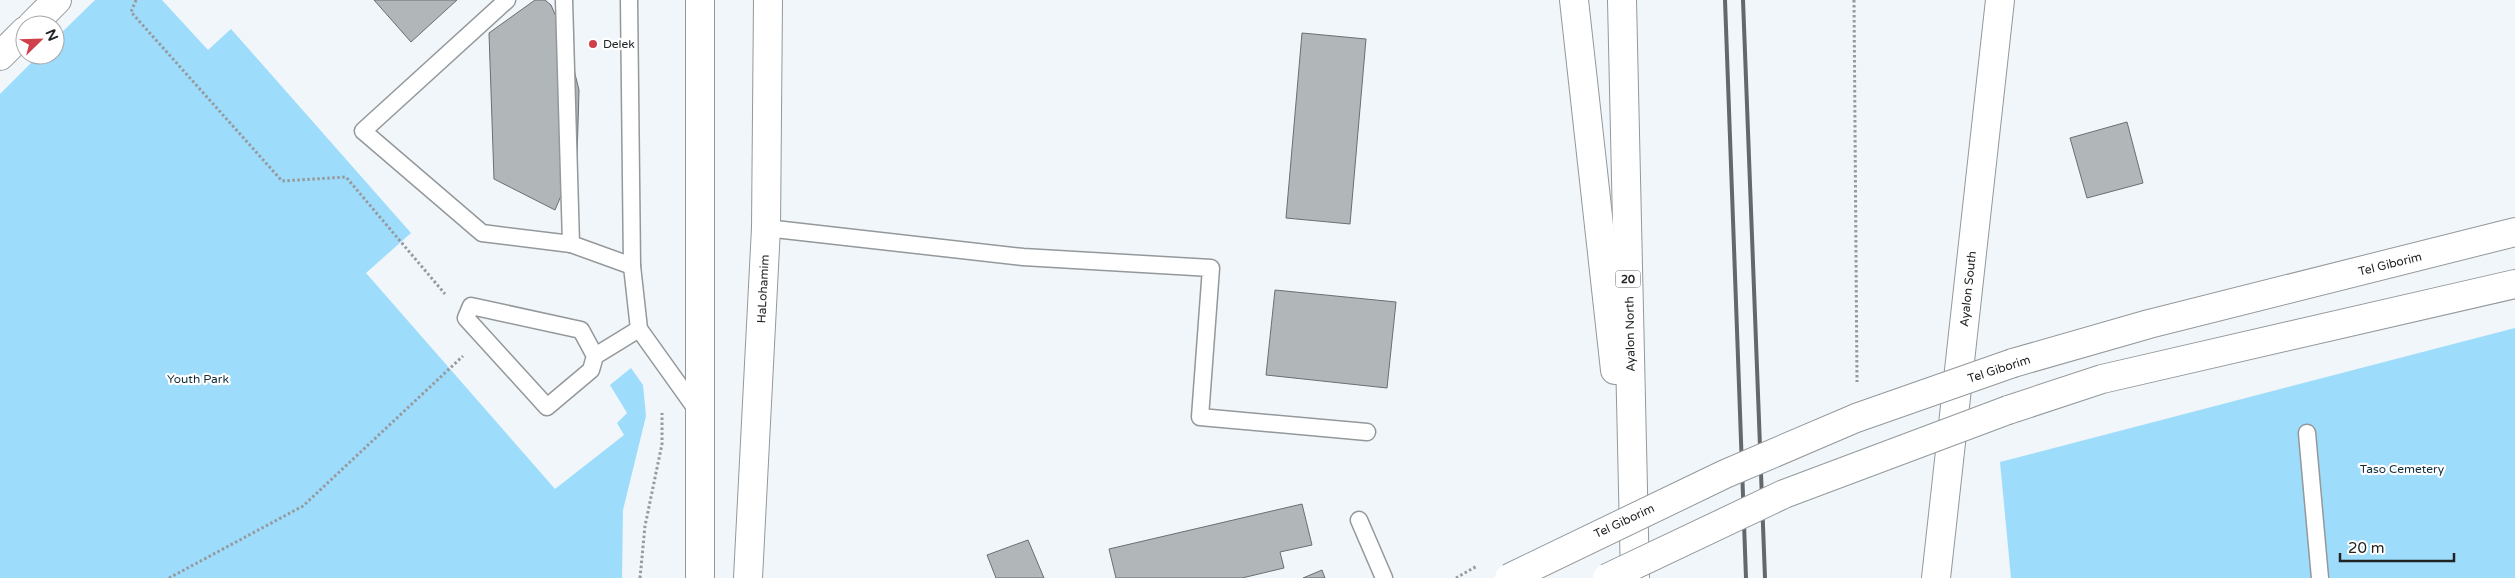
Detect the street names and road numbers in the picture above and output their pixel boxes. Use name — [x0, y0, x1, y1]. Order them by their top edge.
street label: Tel Giborim — [2357, 249, 2423, 279]
street label: Ayalon South — [1957, 250, 1979, 328]
street label: HaLohamim — [754, 254, 772, 324]
road number: 20 — [1616, 270, 1640, 288]
street label: Ayalon North — [1622, 296, 1638, 372]
street label: Tel Giborim — [1966, 352, 2032, 386]
street label: Tel Giborim — [1592, 501, 1656, 541]

